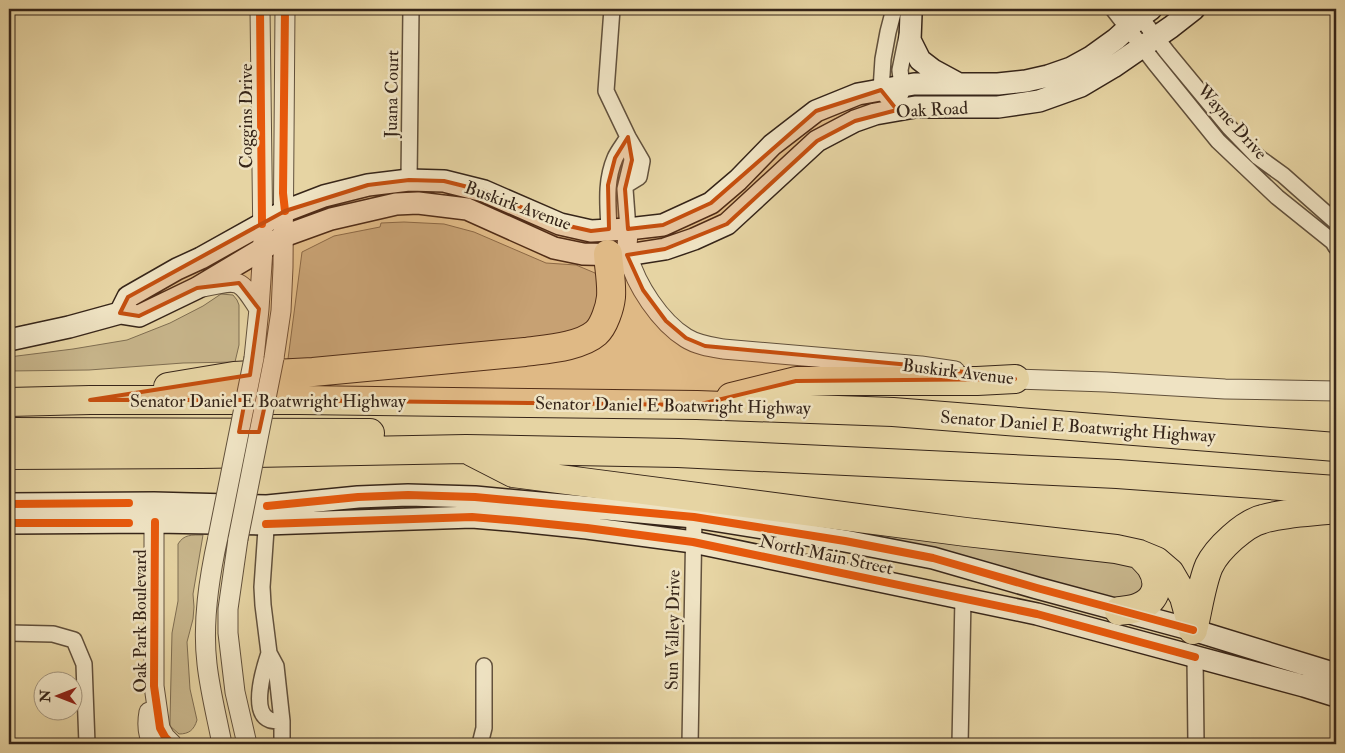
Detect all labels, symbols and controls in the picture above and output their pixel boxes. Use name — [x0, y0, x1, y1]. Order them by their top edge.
street label: Juana Court — [380, 50, 404, 139]
street label: Coggins Drive — [235, 63, 258, 168]
street label: Wayne Drive — [1191, 79, 1272, 165]
street label: Oak Road — [895, 97, 969, 123]
street label: Buskirk Avenue — [462, 176, 575, 236]
street label: Buskirk Avenue — [901, 354, 1015, 390]
street label: Senator Daniel E Boatwright Highway — [130, 390, 407, 413]
street label: Senator Daniel E Boatwright Highway — [535, 392, 812, 420]
street label: Senator Daniel E Boatwright Highway — [940, 406, 1217, 448]
street label: North Main Street — [757, 530, 895, 580]
street label: Oak Park Boulevard — [129, 549, 152, 693]
street label: Sun Valley Drive — [660, 569, 686, 690]
north arrow — [32, 670, 82, 720]
text: N — [37, 689, 54, 703]

